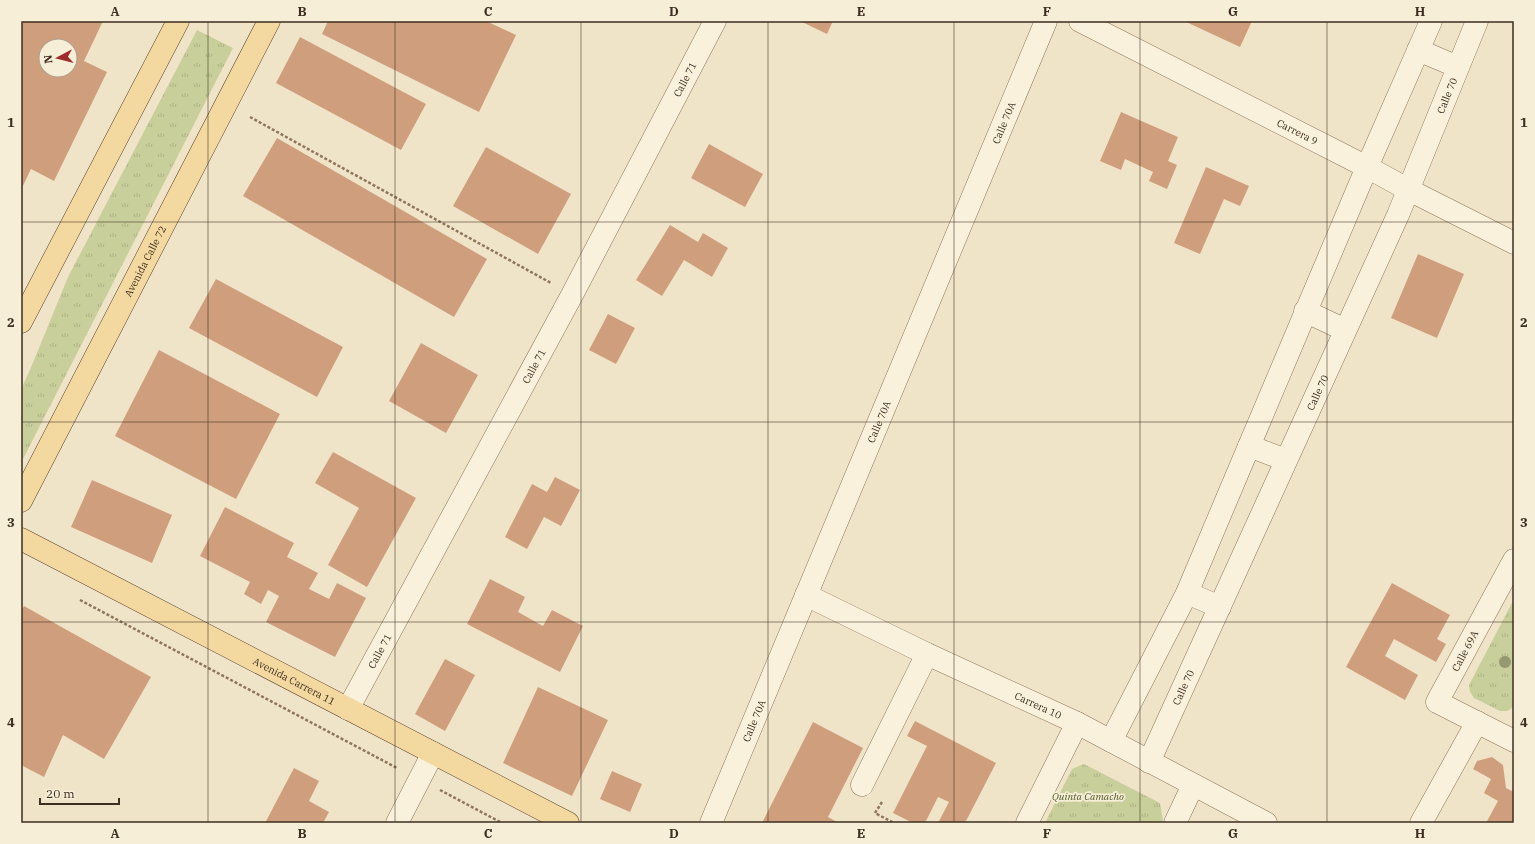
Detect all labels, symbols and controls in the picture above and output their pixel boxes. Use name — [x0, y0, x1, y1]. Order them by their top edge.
text: A — [110, 3, 120, 20]
text: B — [297, 3, 307, 20]
text: C — [484, 3, 493, 20]
text: D — [669, 3, 679, 20]
text: E — [857, 3, 865, 20]
text: F — [1043, 3, 1051, 20]
text: G — [1228, 3, 1238, 20]
text: H — [1415, 3, 1426, 20]
north arrow — [38, 38, 78, 78]
text: N — [41, 54, 56, 64]
street label: Calle 71 — [670, 60, 699, 99]
street label: Calle 70 — [1434, 76, 1460, 115]
street label: Calle 70A — [989, 100, 1018, 146]
text: 1 — [7, 114, 15, 131]
text: 1 — [1520, 114, 1528, 131]
street label: Carrera 9 — [1275, 116, 1320, 147]
street label: Avenida Calle 72 — [121, 223, 169, 299]
text: 2 — [7, 314, 15, 331]
text: 2 — [1520, 314, 1528, 331]
street label: Calle 71 — [519, 346, 548, 386]
street label: Calle 70 — [1304, 373, 1331, 412]
street label: Calle 70A — [864, 398, 893, 445]
text: 3 — [7, 514, 15, 531]
text: 3 — [1520, 514, 1528, 531]
street label: Calle 69A — [1449, 628, 1481, 674]
street label: Calle 71 — [365, 631, 394, 671]
street label: Avenida Carrera 11 — [251, 654, 338, 708]
street label: Calle 70 — [1169, 668, 1197, 707]
street label: Carrera 10 — [1013, 689, 1064, 722]
street label: Calle 70A — [739, 697, 768, 744]
text: 4 — [7, 714, 15, 731]
text: 4 — [1520, 714, 1528, 731]
scale bar — [40, 780, 119, 806]
text: 20 m — [46, 786, 75, 801]
park label: Quinta Camacho — [1052, 790, 1124, 803]
text: A — [110, 825, 120, 842]
text: B — [297, 825, 307, 842]
text: C — [484, 825, 493, 842]
text: D — [669, 825, 679, 842]
text: E — [857, 825, 865, 842]
text: F — [1043, 825, 1051, 842]
text: G — [1228, 825, 1238, 842]
text: H — [1415, 825, 1426, 842]

